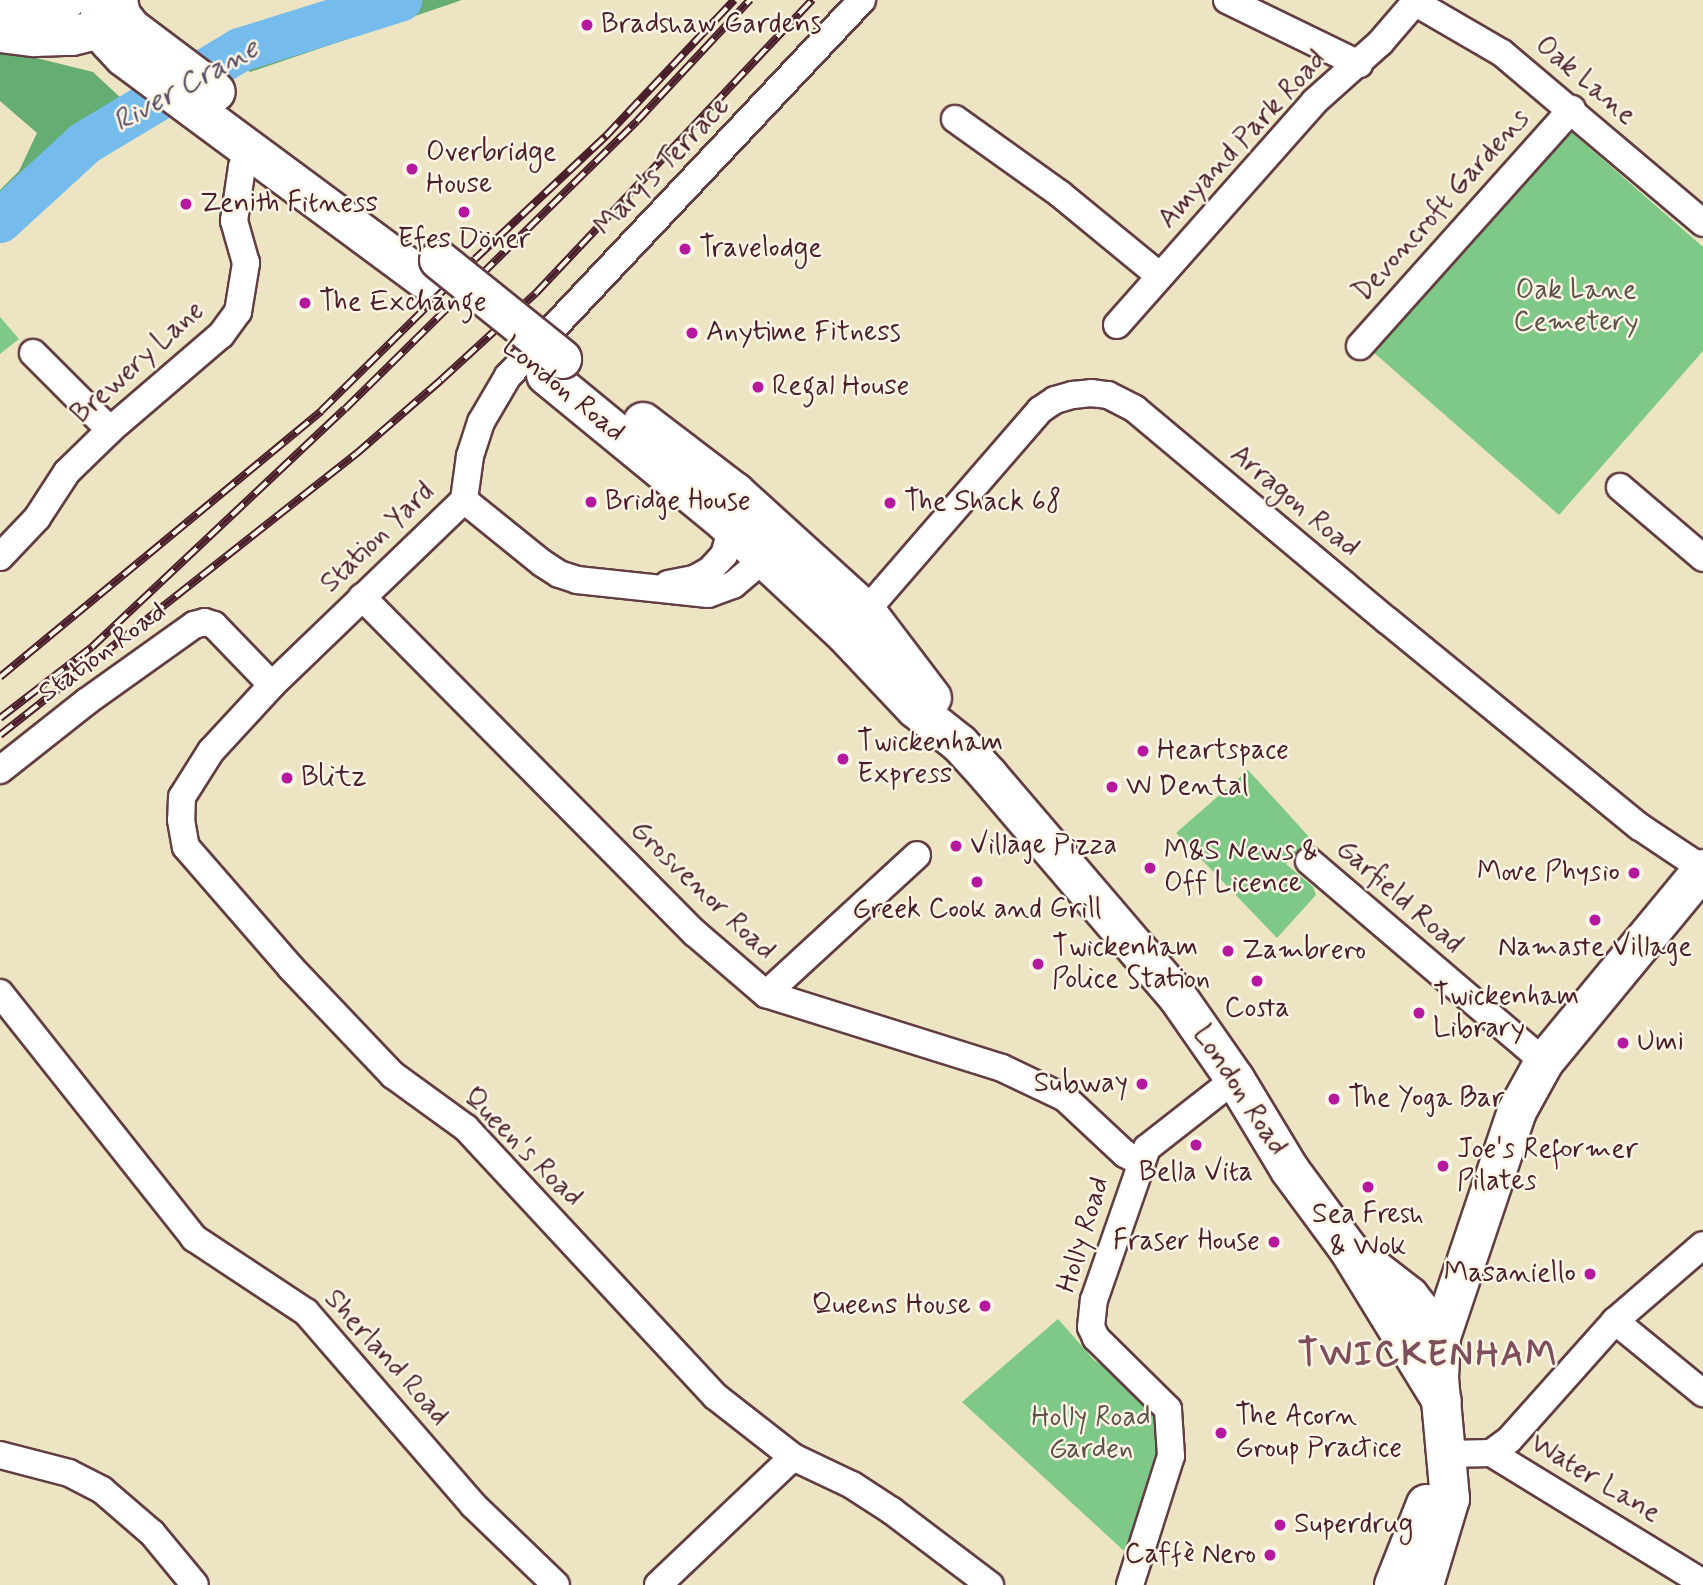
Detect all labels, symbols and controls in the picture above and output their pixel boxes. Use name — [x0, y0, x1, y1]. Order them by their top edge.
place label: Bradshaw Gardens — [601, 8, 821, 42]
marker: Bradshaw Gardens — [579, 17, 595, 33]
water label: River Crane — [107, 31, 265, 141]
street label: Oak Lane — [1530, 31, 1640, 131]
street label: Amyand Park Road — [1152, 44, 1334, 236]
street label: Mary's Terrace — [590, 92, 736, 242]
street label: Devoncroft Gardens — [1350, 106, 1534, 306]
place label: Overbridge House — [426, 136, 557, 202]
marker: Overbridge House — [404, 161, 420, 177]
place label: Zenith Fitness — [200, 187, 378, 221]
marker: Zenith Fitness — [178, 196, 194, 212]
marker: Efes Döner — [456, 204, 472, 220]
place label: Efes Döner — [398, 223, 530, 257]
place label: Travelodge — [699, 232, 822, 266]
marker: Travelodge — [677, 241, 693, 257]
park label: Oak Lane Cemetery — [1514, 274, 1638, 340]
place label: The Exchange — [319, 286, 483, 320]
street label: Brewery Lane — [64, 294, 212, 432]
marker: The Exchange — [297, 295, 313, 311]
place label: Anytime Fitness — [706, 316, 905, 350]
marker: Anytime Fitness — [684, 325, 700, 341]
street label: London Road — [495, 330, 631, 450]
place label: Regal House — [772, 370, 908, 404]
marker: Regal House — [750, 379, 766, 395]
street label: Arragon Road — [1223, 438, 1365, 566]
street label: Station Yard — [313, 474, 443, 602]
place label: Bridge House — [605, 485, 754, 519]
place label: The Shack 68 — [904, 486, 1061, 520]
marker: Bridge House — [583, 494, 599, 510]
marker: The Shack 68 — [882, 495, 898, 511]
street label: Station Road — [34, 596, 172, 710]
place label: Twickenham Express — [857, 726, 1003, 792]
place label: Heartspace — [1157, 734, 1289, 768]
marker: Heartspace — [1135, 743, 1151, 759]
marker: Twickenham Express — [835, 751, 851, 767]
place label: Blitz — [301, 761, 367, 795]
marker: Blitz — [279, 770, 295, 786]
place label: W Dental — [1126, 770, 1239, 804]
marker: W Dental — [1104, 779, 1120, 795]
street label: Grosvenor Road — [623, 813, 781, 969]
place label: Village Pizza — [970, 829, 1118, 863]
street label: Garfield Road — [1329, 833, 1469, 961]
place label: M&S News & Off Licence — [1164, 835, 1312, 901]
marker: Village Pizza — [948, 838, 964, 854]
place label: Move Physio — [1477, 856, 1620, 890]
marker: M&S News & Off Licence — [1142, 860, 1158, 876]
marker: Move Physio — [1626, 865, 1642, 881]
marker: Greek Cook and Grill — [969, 874, 985, 890]
place label: Greek Cook and Grill — [856, 893, 1098, 927]
marker: Namaste Village — [1587, 912, 1603, 928]
place label: Twickenham Police Station — [1052, 931, 1209, 997]
place label: Namaste Village — [1500, 931, 1690, 965]
place label: Zambrero — [1242, 934, 1366, 968]
marker: Zambrero — [1220, 943, 1236, 959]
marker: Twickenham Police Station — [1030, 956, 1046, 972]
marker: Costa — [1249, 973, 1265, 989]
place label: Twickenham Library — [1433, 980, 1579, 1046]
place label: Costa — [1224, 992, 1290, 1026]
marker: Twickenham Library — [1411, 1005, 1427, 1021]
street label: London Road — [1184, 1020, 1294, 1162]
place label: Umi — [1637, 1026, 1684, 1060]
marker: Umi — [1615, 1035, 1631, 1051]
place label: Subway — [1034, 1067, 1128, 1101]
marker: Subway — [1134, 1076, 1150, 1092]
street label: Queen's Road — [455, 1081, 589, 1215]
place label: The Yoga Bar — [1348, 1082, 1504, 1116]
marker: The Yoga Bar — [1326, 1091, 1342, 1107]
place label: Joe's Reformer Pilates — [1457, 1133, 1639, 1199]
marker: Bella Vita — [1188, 1137, 1204, 1153]
place label: Bella Vita — [1139, 1156, 1253, 1190]
marker: Joe's Reformer Pilates — [1435, 1158, 1451, 1174]
street label: Holly Road — [1050, 1173, 1118, 1297]
marker: Sea Fresh & Wok — [1360, 1179, 1376, 1195]
place label: Sea Fresh & Wok — [1312, 1198, 1424, 1264]
place label: Fraser House — [1110, 1225, 1260, 1259]
marker: Fraser House — [1266, 1234, 1282, 1250]
place label: Masaniello — [1444, 1257, 1576, 1291]
marker: Masaniello — [1582, 1266, 1598, 1282]
street label: Sherland Road — [316, 1283, 456, 1433]
place label: Queens House — [811, 1289, 971, 1323]
marker: Queens House — [977, 1298, 993, 1314]
district label: TWICKENHAM — [1299, 1334, 1557, 1376]
place label: The Acorn Group Practice — [1235, 1400, 1401, 1466]
park label: Holly Road Garden — [1031, 1401, 1151, 1467]
marker: The Acorn Group Practice — [1213, 1425, 1229, 1441]
street label: Water Lane — [1525, 1428, 1665, 1530]
place label: Superdrug — [1294, 1508, 1413, 1542]
marker: Superdrug — [1272, 1517, 1288, 1533]
place label: Caffè Nero — [1125, 1538, 1256, 1572]
marker: Caffè Nero — [1262, 1547, 1278, 1563]

